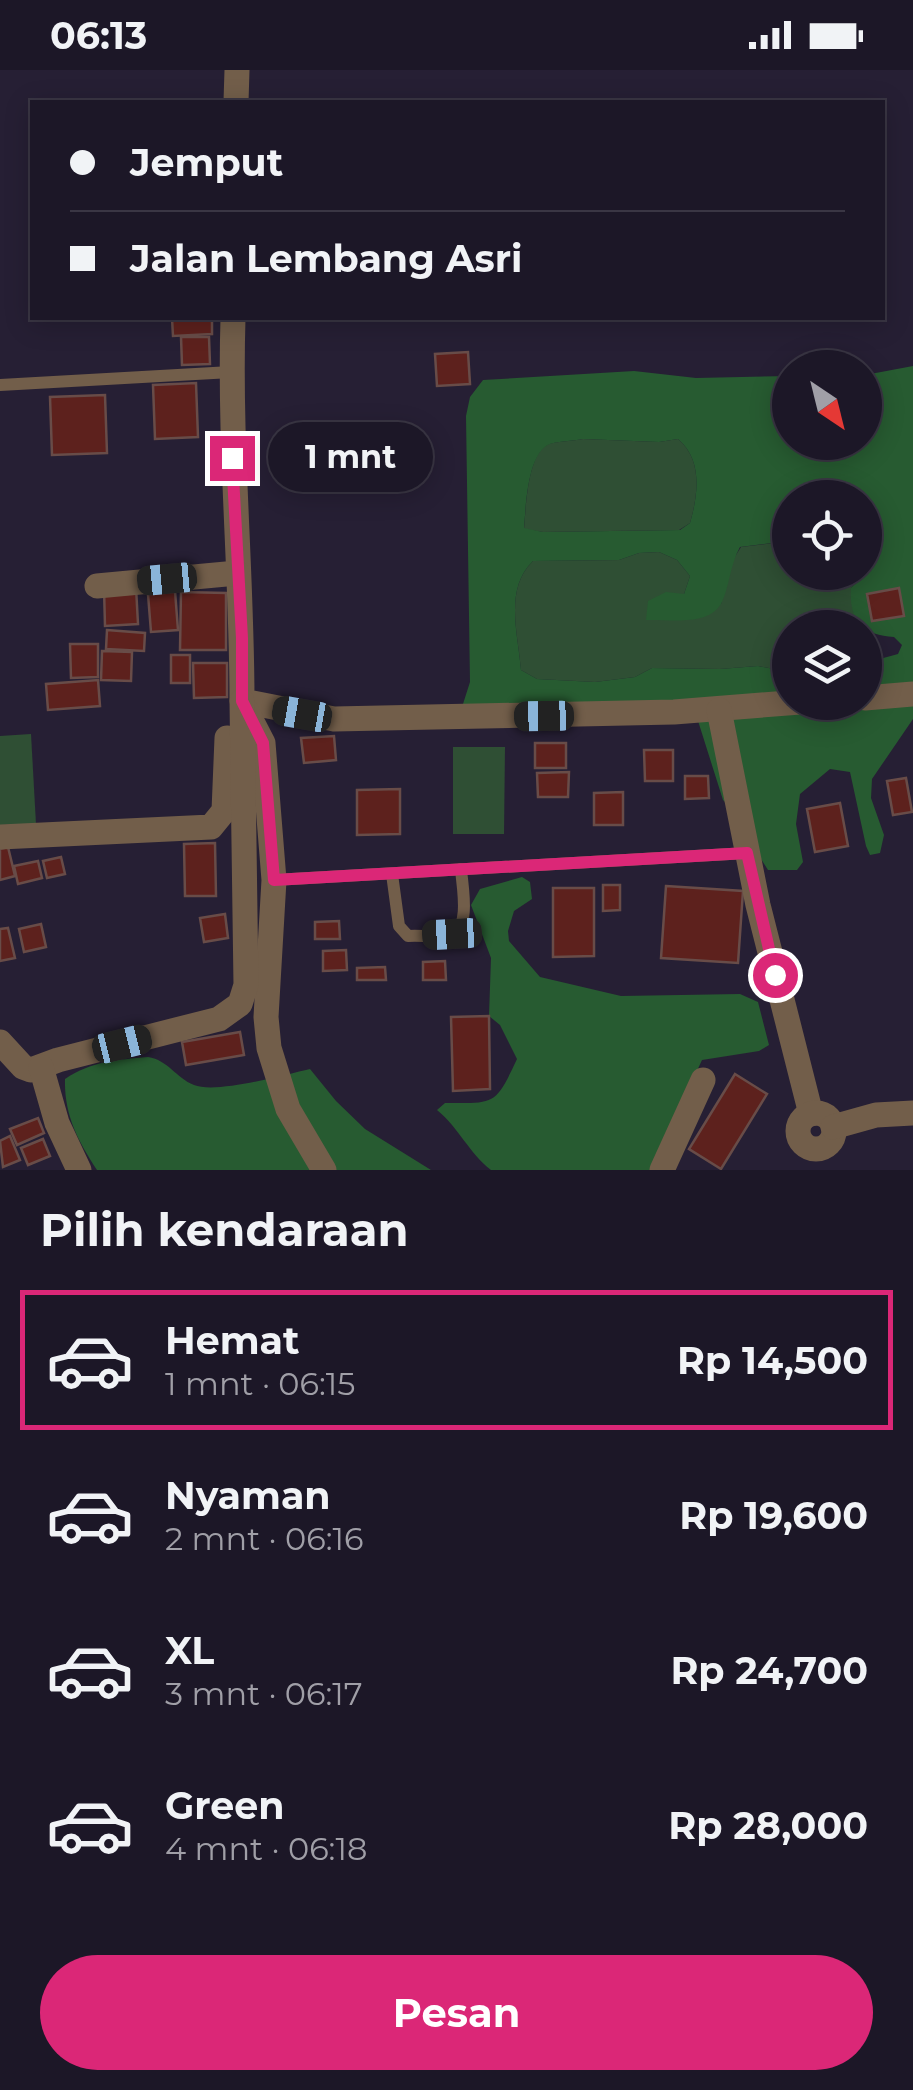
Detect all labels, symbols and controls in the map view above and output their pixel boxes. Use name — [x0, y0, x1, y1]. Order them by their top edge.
text: 06:13 — [50, 12, 147, 59]
text: Jemput — [130, 139, 283, 186]
text: Jalan Lembang Asri — [130, 235, 522, 282]
north arrow — [772, 350, 882, 460]
map controls — [772, 350, 882, 720]
callout: 1 mnt — [267, 423, 432, 493]
route end — [210, 436, 255, 481]
text: 1 mnt — [305, 437, 396, 476]
button: locate — [772, 480, 882, 590]
car — [136, 561, 198, 597]
button: layers — [772, 610, 882, 720]
car — [270, 694, 334, 734]
car — [514, 700, 574, 732]
car — [421, 917, 483, 951]
route start — [753, 953, 798, 998]
car — [89, 1022, 155, 1066]
text: Pilih kendaraan — [40, 1202, 409, 1257]
icon: car — [45, 1315, 135, 1405]
text: Hemat — [165, 1317, 300, 1364]
text: Rp 14,500 — [677, 1337, 868, 1384]
text: 1 mnt · 06:15 — [165, 1364, 355, 1403]
icon: car — [45, 1470, 135, 1560]
text: Nyaman — [165, 1472, 331, 1519]
text: Rp 19,600 — [679, 1492, 868, 1539]
text: 2 mnt · 06:16 — [165, 1519, 363, 1558]
icon: car — [45, 1625, 135, 1715]
text: XL — [165, 1627, 214, 1674]
text: Rp 24,700 — [670, 1647, 868, 1694]
text: 3 mnt · 06:17 — [165, 1674, 363, 1713]
icon: car — [45, 1780, 135, 1870]
text: Green — [165, 1782, 285, 1829]
text: Rp 28,000 — [668, 1802, 868, 1849]
text: 4 mnt · 06:18 — [165, 1829, 367, 1868]
button: Pesan — [40, 1955, 873, 2070]

